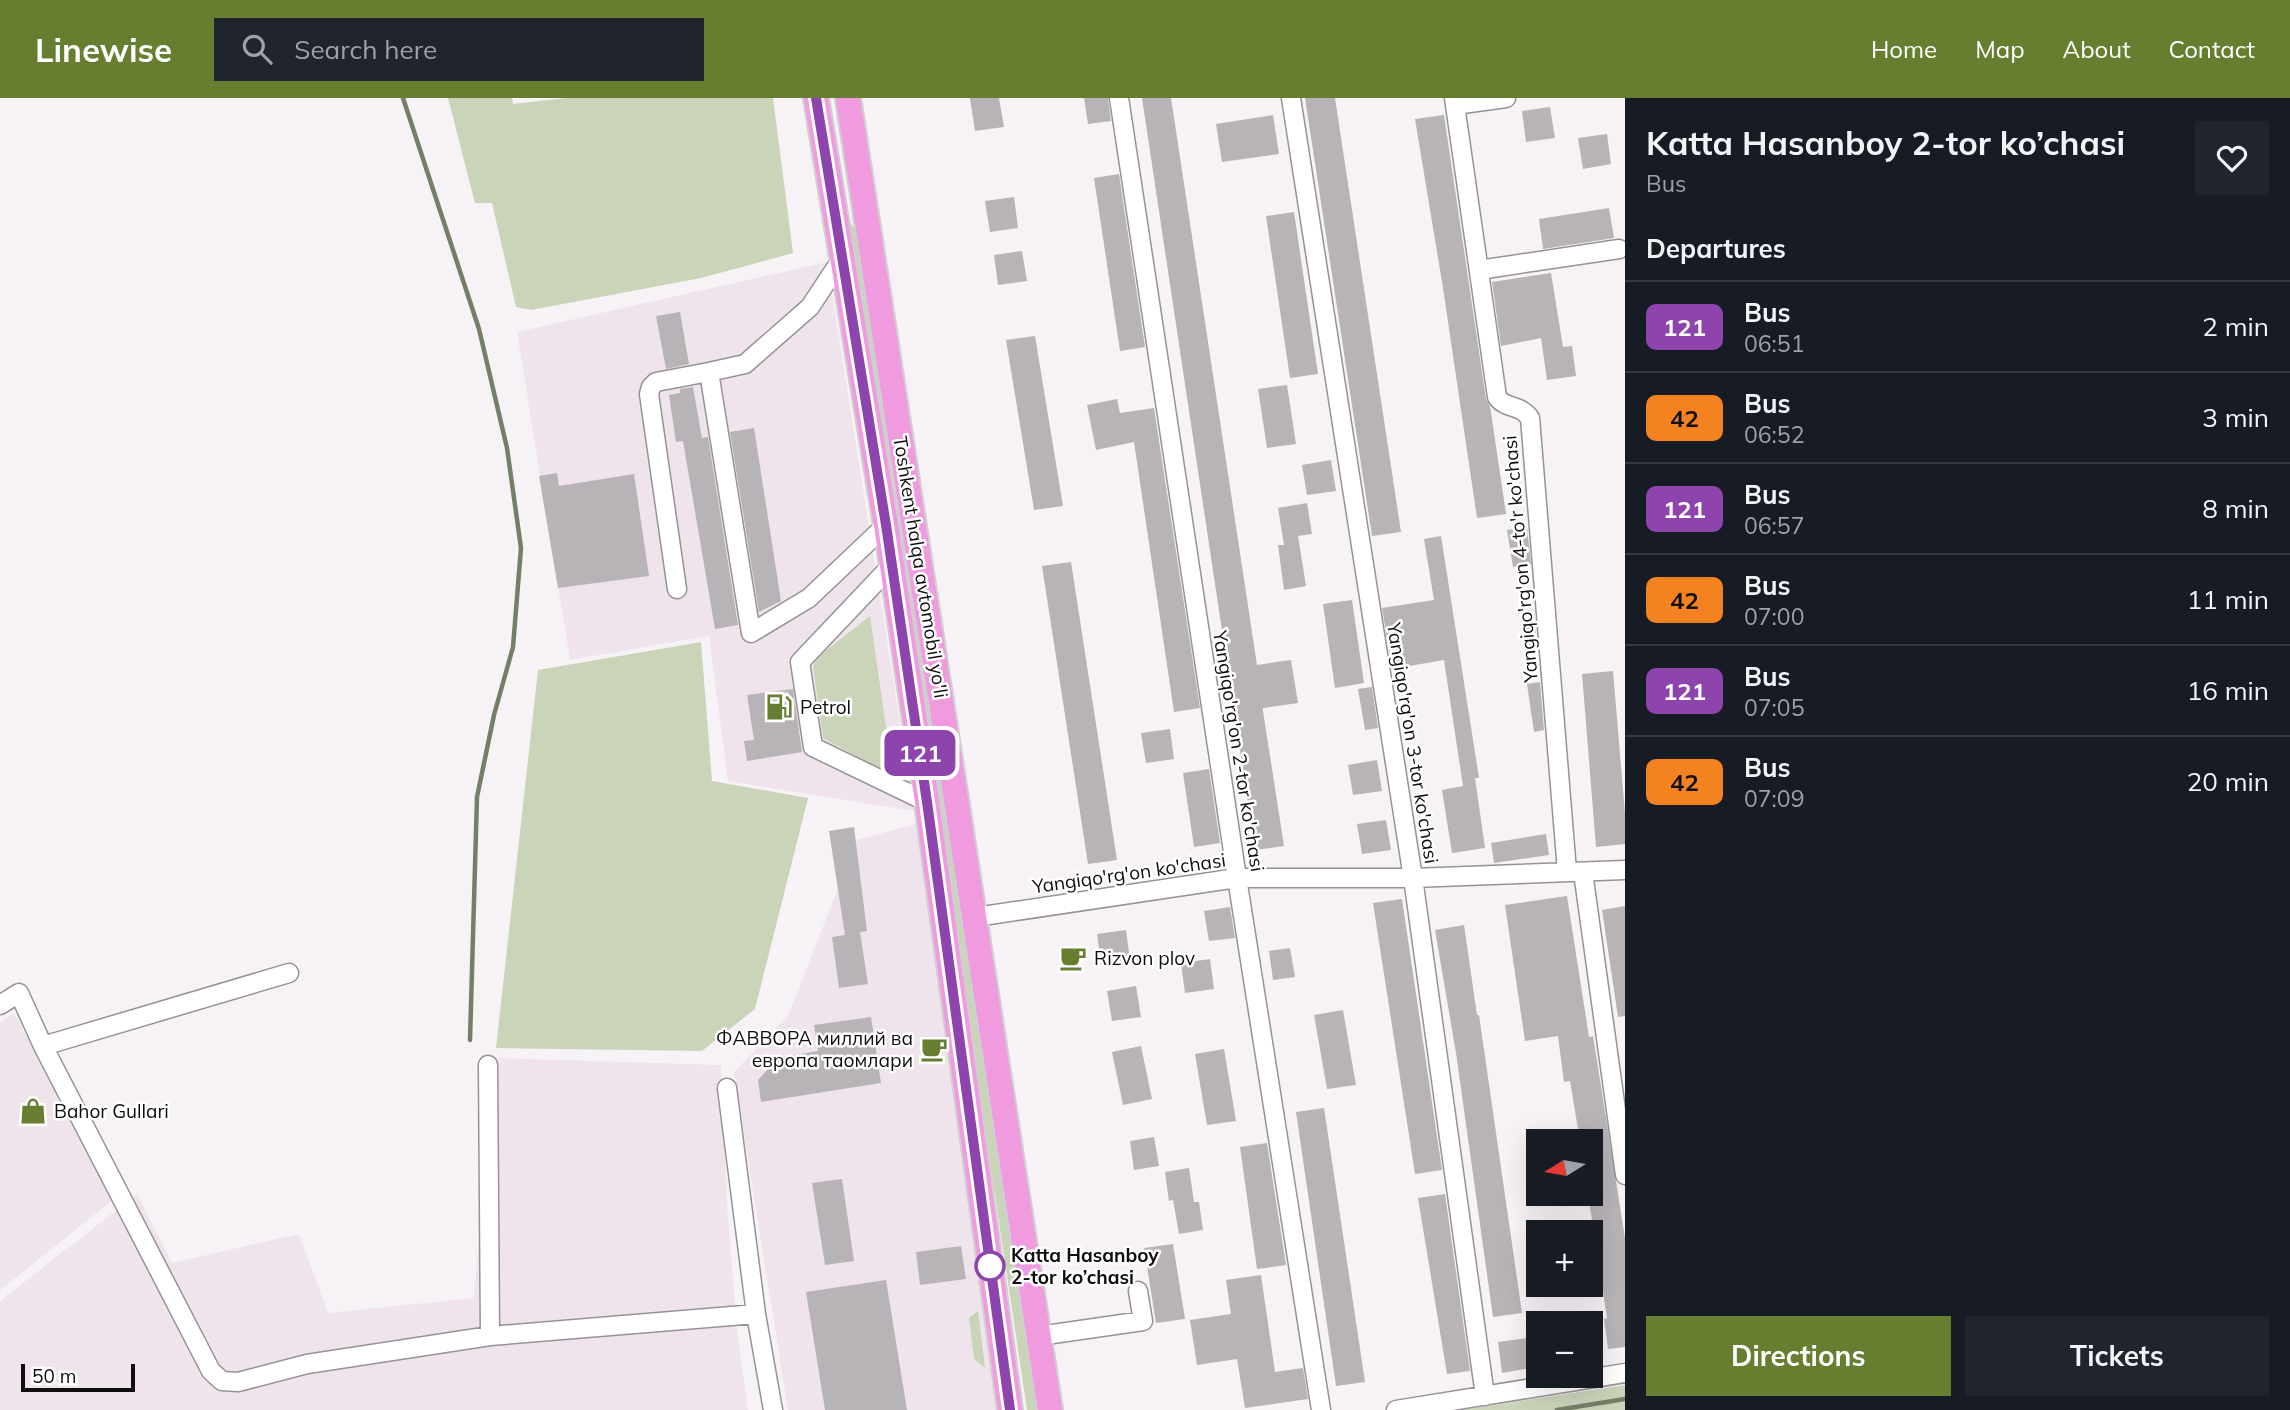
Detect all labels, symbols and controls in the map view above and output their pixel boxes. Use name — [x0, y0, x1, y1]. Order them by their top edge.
search box — [214, 18, 704, 81]
text: Linewise — [35, 29, 172, 70]
icon: search — [238, 30, 276, 68]
text: Search here — [294, 33, 437, 66]
text: Home — [1871, 34, 1937, 64]
text: Map — [1975, 34, 2025, 64]
text: About — [2063, 34, 2131, 64]
text: Contact — [2169, 34, 2255, 64]
button: heart — [2195, 121, 2269, 195]
text: Katta Hasanboy 2-tor ko’chasi — [1646, 122, 2125, 163]
text: Bus — [1646, 169, 1686, 198]
text: Departures — [1646, 232, 1786, 265]
text: Bus — [1744, 296, 1790, 329]
text: 2 min — [2202, 310, 2269, 343]
text: 121 — [1663, 312, 1706, 342]
text: 06:51 — [1744, 329, 1804, 358]
text: Bus — [1744, 387, 1790, 420]
text: 3 min — [2202, 401, 2269, 434]
text: 42 — [1670, 403, 1699, 433]
text: 06:52 — [1744, 420, 1804, 449]
street label: Toshkent halqa avtomobil yo'li — [888, 434, 954, 700]
street label: Yangiqo'rg'on 4-to'r ko'chasi — [1497, 434, 1543, 685]
text: Bus — [1744, 478, 1790, 511]
text: 8 min — [2202, 492, 2269, 525]
text: 121 — [1663, 494, 1706, 524]
text: 06:57 — [1744, 511, 1804, 540]
text: Bus — [1744, 569, 1790, 602]
text: 11 min — [2187, 583, 2269, 616]
text: 42 — [1670, 585, 1699, 615]
text: 07:00 — [1744, 602, 1804, 631]
street label: Yangiqo'rg'on 3-tor ko'chasi — [1382, 620, 1444, 865]
street label: Yangiqo'rg'on 2-tor ko'chasi — [1208, 628, 1270, 873]
text: Bus — [1744, 660, 1790, 693]
text: 16 min — [2187, 674, 2269, 707]
text: 121 — [1663, 676, 1706, 706]
fuel station icon: Petrol — [764, 692, 794, 722]
text: 07:05 — [1744, 693, 1804, 722]
place label: Petrol — [800, 695, 851, 719]
line badge: 121 — [880, 730, 960, 776]
text: 121 — [898, 738, 942, 768]
text: Bus — [1744, 751, 1790, 784]
text: 20 min — [2187, 765, 2269, 798]
text: 42 — [1670, 767, 1699, 797]
text: 07:09 — [1744, 784, 1804, 813]
street label: Yangiqo'rg'on ko'chasi — [1030, 848, 1227, 899]
cafe icon: Rizvon plov — [1058, 943, 1088, 973]
place label: Rizvon plov — [1094, 946, 1195, 970]
place label: ФАВВОРА миллий ва европа таомлари — [716, 1026, 913, 1072]
cafe icon: ФАВВОРА миллий ва европа таомлари — [919, 1034, 949, 1064]
shop icon: Bahor Gullari — [18, 1096, 48, 1126]
place label: Bahor Gullari — [54, 1099, 169, 1123]
north arrow — [1526, 1129, 1603, 1206]
map controls — [1526, 1129, 1603, 1388]
button: + — [1526, 1220, 1603, 1297]
place label: Katta Hasanboy 2-tor ko’chasi — [1011, 1243, 1159, 1289]
marker: Katta Hasanboy 2-tor ko’chasi — [975, 1251, 1005, 1281]
button: − — [1526, 1311, 1603, 1388]
button: Directions — [1646, 1316, 1951, 1396]
button: Tickets — [1965, 1316, 2269, 1396]
scale bar — [21, 1361, 135, 1393]
text: 50 m — [32, 1364, 76, 1388]

